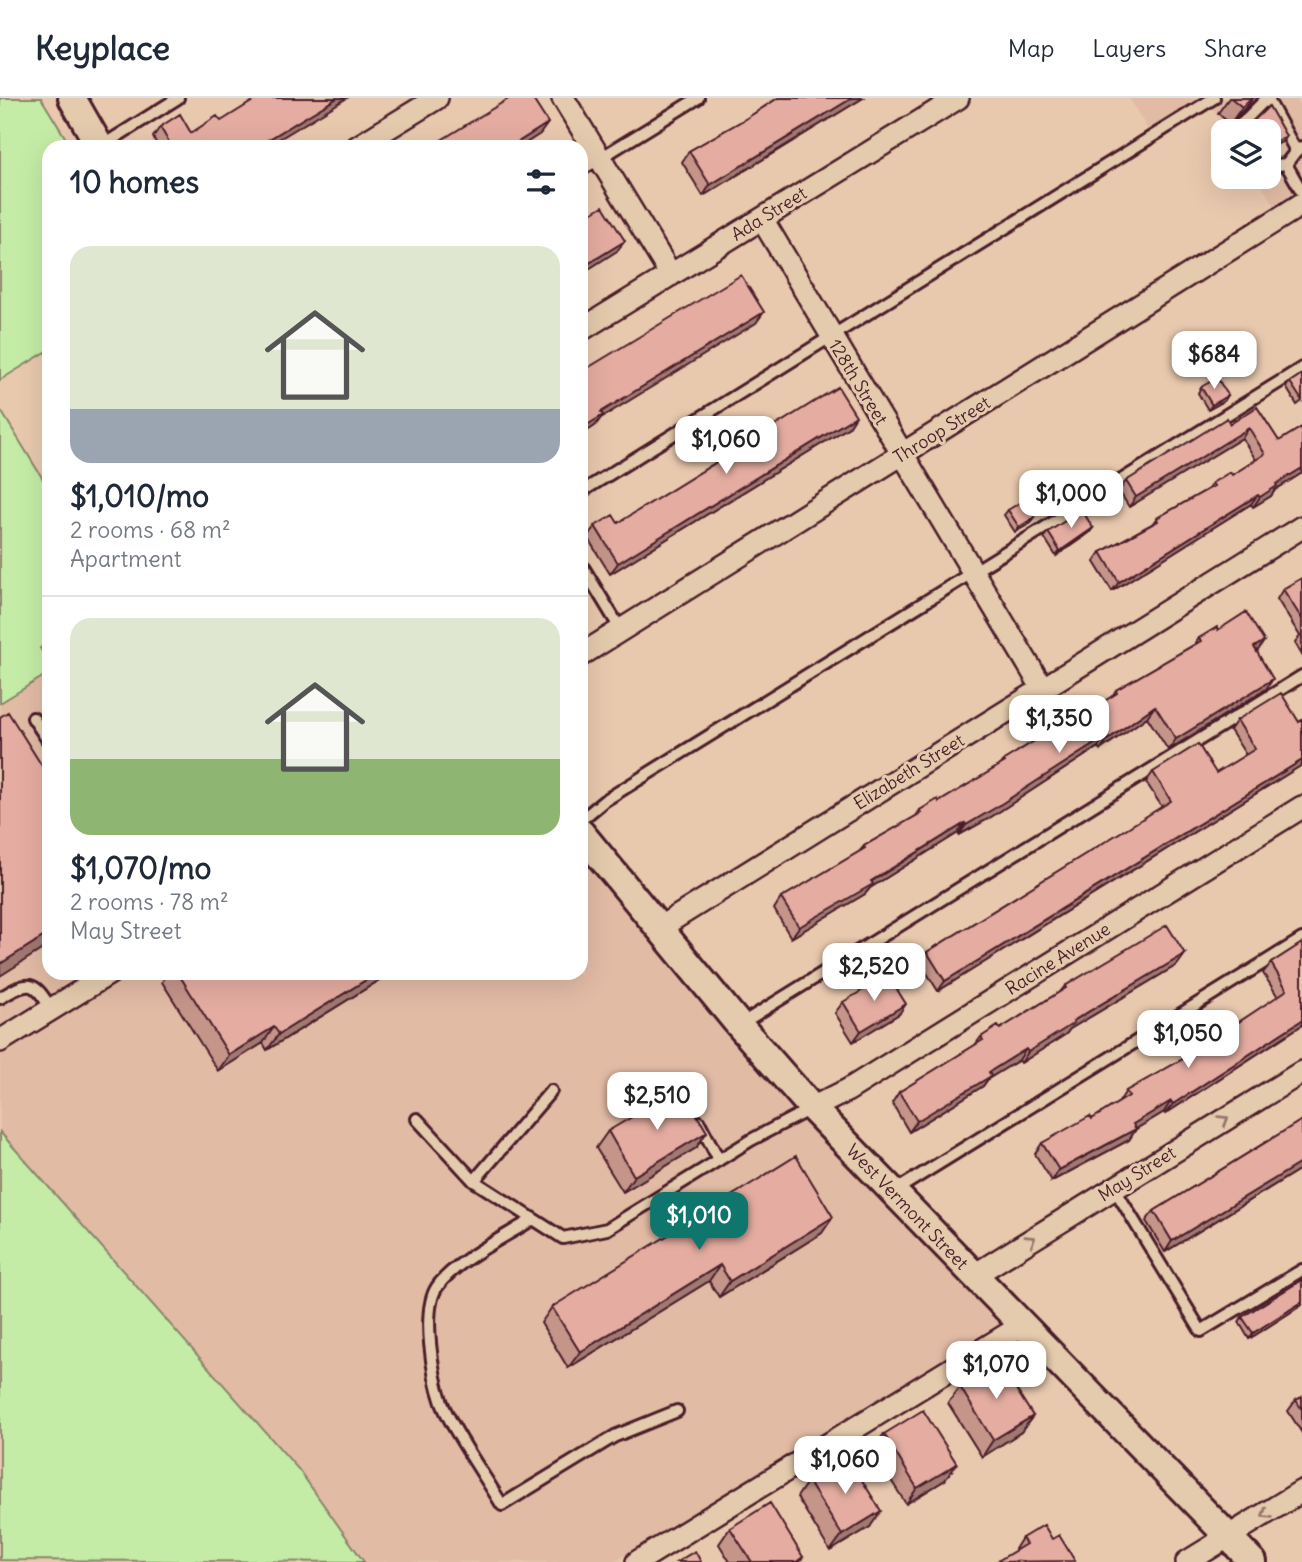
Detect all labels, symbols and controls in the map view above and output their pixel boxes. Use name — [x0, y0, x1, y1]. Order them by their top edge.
text: Keyplace — [35, 27, 170, 69]
text: Map — [1008, 33, 1054, 63]
text: Layers — [1092, 33, 1166, 63]
text: Share — [1204, 33, 1267, 63]
map controls — [1211, 119, 1281, 189]
button: layers — [1211, 119, 1281, 189]
text: 10 homes — [70, 163, 199, 201]
icon: filters — [522, 163, 560, 201]
street label: Ada Street — [727, 181, 811, 246]
icon: home — [252, 292, 378, 418]
pin: $684 — [1173, 331, 1255, 391]
street label: 128th Street — [824, 335, 893, 429]
text: $684 — [1188, 339, 1240, 368]
street label: Throop Street — [889, 391, 994, 468]
pin: $1,060 — [669, 416, 783, 476]
text: $1,060 — [691, 424, 761, 453]
pin: $1,000 — [1014, 470, 1128, 530]
text: $1,010/mo — [70, 477, 209, 515]
text: $1,000 — [1035, 478, 1107, 507]
text: 2 rooms · 68 m² — [70, 515, 231, 544]
text: Apartment — [70, 544, 182, 573]
icon: home — [252, 664, 378, 790]
pin: $1,350 — [1002, 696, 1116, 755]
text: $1,350 — [1025, 703, 1093, 732]
street label: Elizabeth Street — [849, 728, 968, 815]
text: $1,070/mo — [70, 849, 211, 887]
text: 2 rooms · 78 m² — [70, 887, 229, 916]
text: May Street — [70, 916, 181, 945]
street label: Racine Avenue — [1001, 917, 1114, 1000]
pin: $2,520 — [817, 944, 931, 1003]
text: $2,520 — [838, 951, 910, 980]
pin: $1,050 — [1131, 1010, 1245, 1070]
text: $1,050 — [1153, 1018, 1223, 1047]
pin: $2,510 — [600, 1072, 714, 1132]
text: $2,510 — [623, 1080, 691, 1109]
one-way arrow — [1216, 1116, 1229, 1129]
street label: West Vermont Street — [841, 1139, 973, 1274]
street label: May Street — [1094, 1141, 1180, 1206]
pin: $1,010 — [642, 1192, 756, 1252]
text: $1,010 — [666, 1200, 732, 1229]
one-way arrow — [1023, 1235, 1036, 1248]
pin: $1,070 — [939, 1342, 1053, 1401]
text: $1,070 — [962, 1349, 1030, 1378]
pin: $1,060 — [788, 1436, 902, 1496]
text: $1,060 — [810, 1444, 880, 1473]
one-way arrow — [1260, 1505, 1273, 1518]

